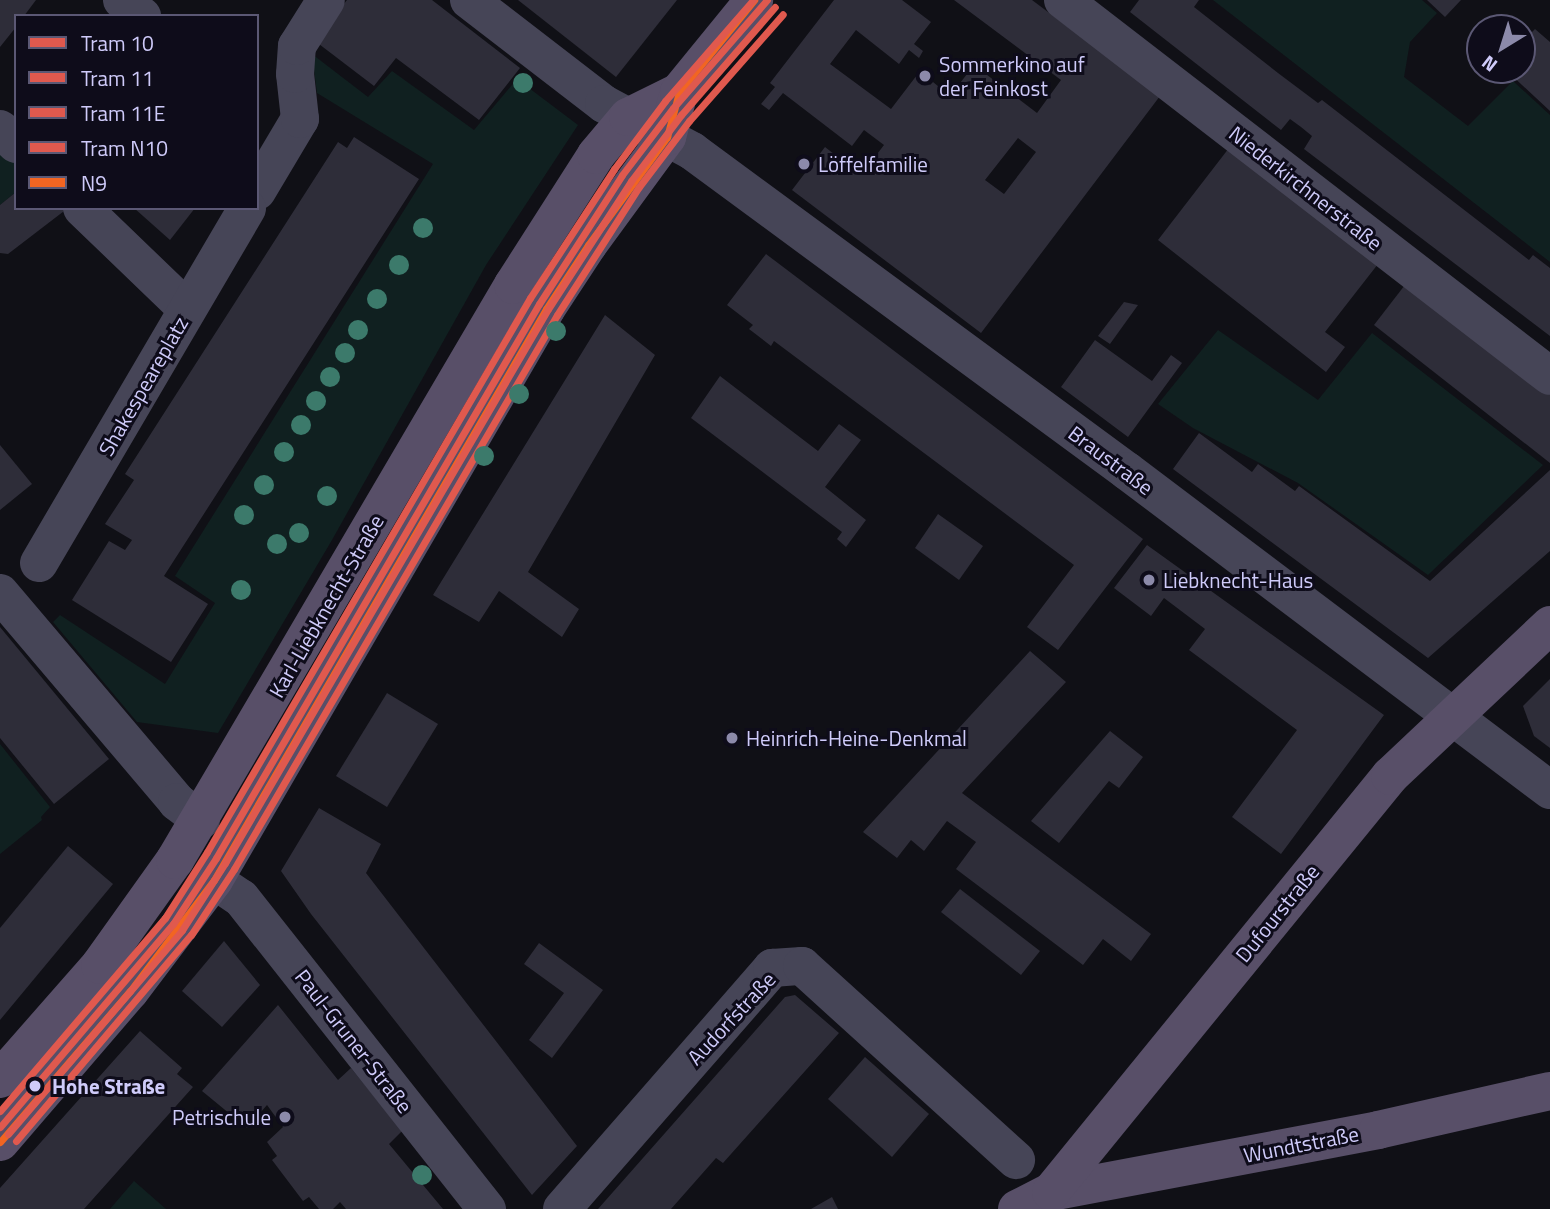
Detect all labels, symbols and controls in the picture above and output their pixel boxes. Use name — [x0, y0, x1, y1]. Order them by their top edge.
legend — [14, 14, 259, 210]
north arrow — [1466, 14, 1536, 84]
text: Tram 10 — [81, 27, 154, 59]
text: N — [1475, 49, 1503, 80]
place label: Sommerkino auf der Feinkost — [939, 51, 1085, 101]
text: Tram 11 — [81, 62, 154, 94]
marker: Sommerkino auf der Feinkost — [917, 68, 933, 84]
text: Tram 11E — [81, 97, 165, 129]
street label: Niederkirchnerstraße — [1224, 120, 1388, 256]
text: Tram N10 — [81, 132, 168, 164]
place label: Löffelfamilie — [818, 151, 928, 177]
marker: Löffelfamilie — [796, 156, 812, 172]
text: N9 — [81, 167, 107, 199]
street label: Shakespeareplatz — [93, 312, 193, 460]
street label: Braustraße — [1064, 420, 1158, 500]
street label: Karl-Liebknecht-Straße — [263, 510, 389, 702]
place label: Liebknecht-Haus — [1163, 567, 1313, 593]
marker: Liebknecht-Haus — [1141, 572, 1157, 588]
place label: Heinrich-Heine-Denkmal — [746, 725, 967, 751]
marker: Heinrich-Heine-Denkmal — [724, 730, 740, 746]
street label: Dufourstraße — [1230, 859, 1324, 967]
street label: Paul-Gruner-Straße — [290, 964, 418, 1118]
street label: Audorfstraße — [682, 966, 780, 1070]
place label: Hohe Straße — [52, 1073, 165, 1099]
marker: Hohe Straße — [24, 1075, 46, 1097]
place label: Petrischule — [172, 1104, 271, 1130]
marker: Petrischule — [277, 1109, 293, 1125]
street label: Wundtstraße — [1241, 1120, 1361, 1168]

